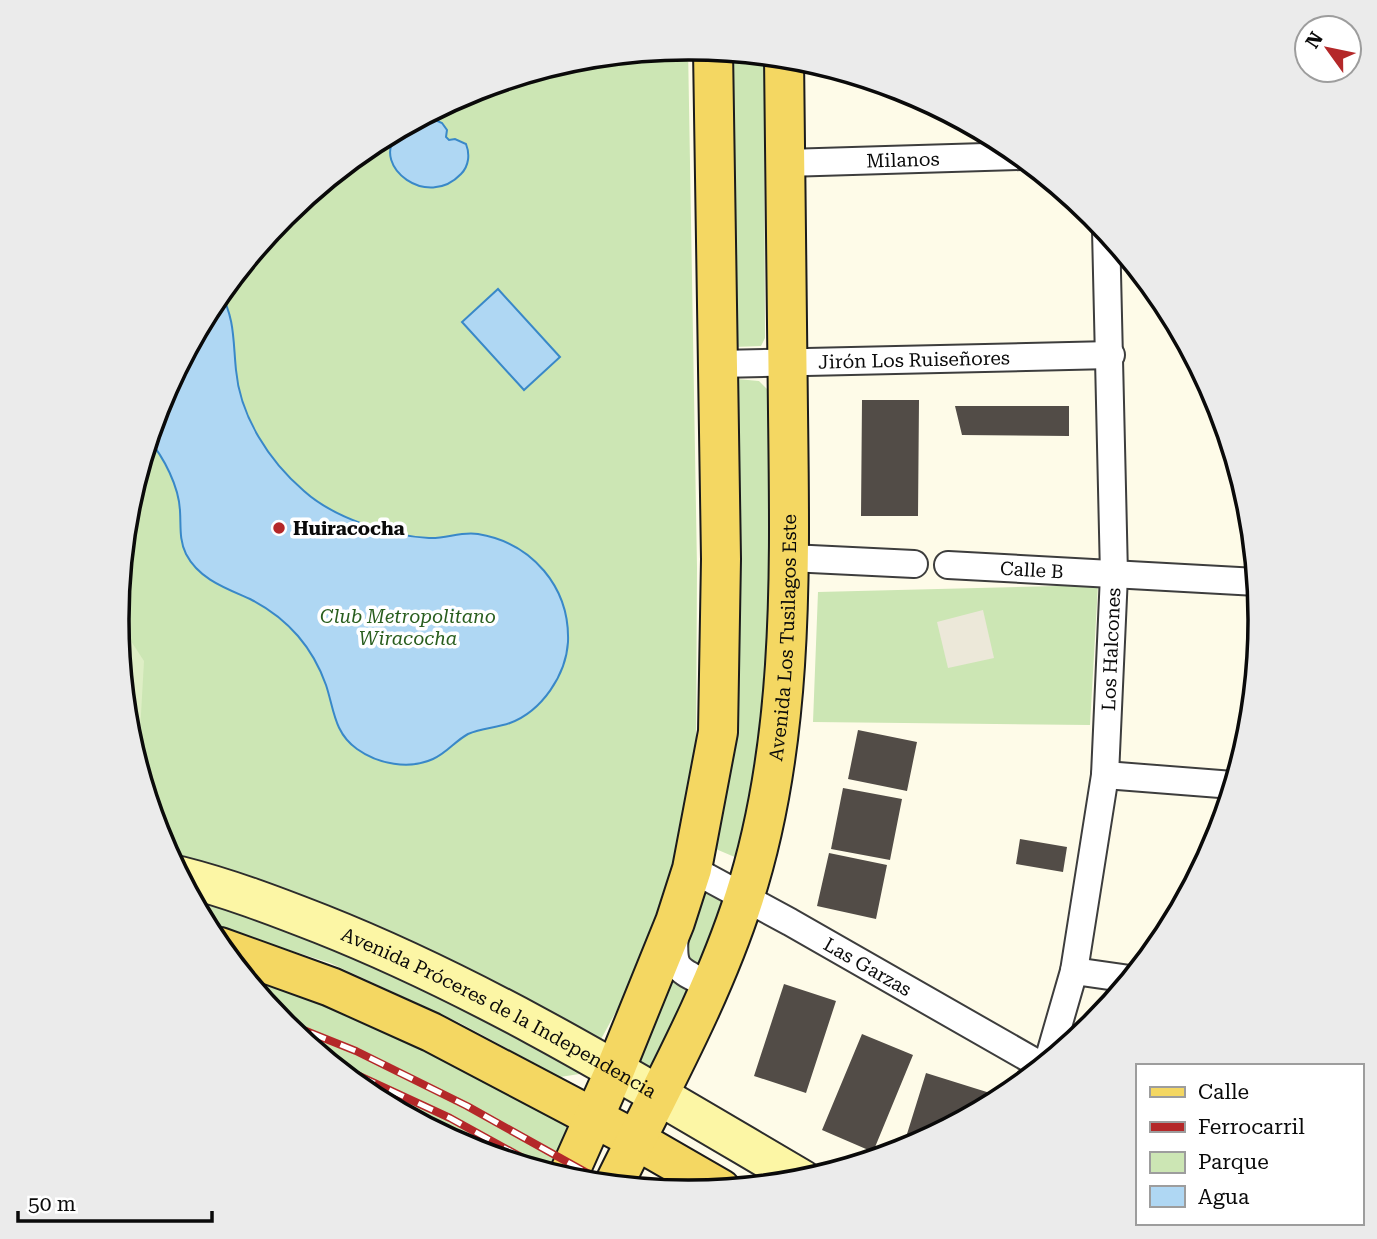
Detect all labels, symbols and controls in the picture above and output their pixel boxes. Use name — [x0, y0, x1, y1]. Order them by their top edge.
north arrow — [1293, 14, 1363, 84]
text: N — [1301, 27, 1328, 52]
street label: Milanos — [866, 147, 940, 172]
street label: Jirón Los Ruiseñores — [818, 346, 1010, 373]
street label: Avenida Los Tusilagos Este — [764, 514, 801, 762]
place label: Huiracocha — [293, 517, 405, 540]
marker: Huiracocha — [271, 520, 287, 536]
street label: Calle B — [999, 556, 1064, 583]
street label: Los Halcones — [1096, 587, 1125, 711]
park label: Club Metropolitano Wiracocha — [320, 605, 496, 650]
street label: Avenida Próceres de la Independencia — [338, 922, 661, 1103]
street label: Las Garzas — [820, 932, 916, 1001]
legend — [1136, 1064, 1363, 1225]
text: Calle — [1198, 1080, 1249, 1104]
text: Ferrocarril — [1198, 1115, 1305, 1139]
text: Parque — [1198, 1150, 1269, 1174]
scale bar — [18, 1180, 212, 1224]
text: Agua — [1198, 1185, 1250, 1209]
text: 50 m — [28, 1192, 76, 1216]

